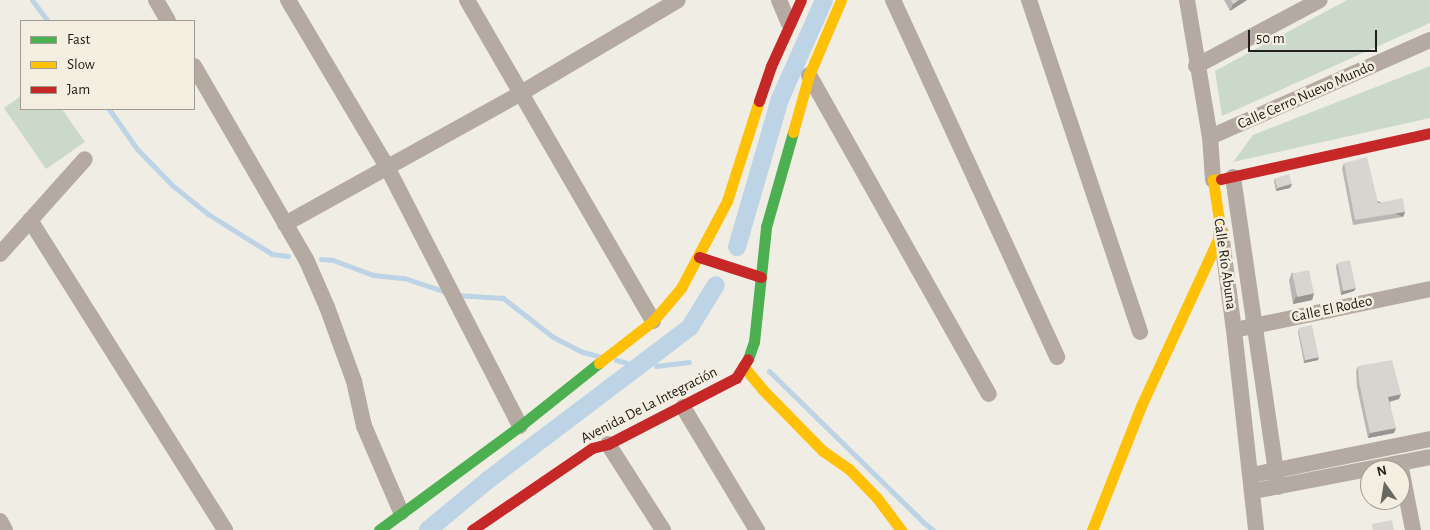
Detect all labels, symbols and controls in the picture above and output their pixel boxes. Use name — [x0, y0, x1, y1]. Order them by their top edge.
legend — [20, 20, 195, 110]
scale bar — [1250, 20, 1379, 52]
text: 50 m — [1256, 31, 1285, 46]
text: Fast — [67, 32, 90, 47]
text: Slow — [67, 57, 95, 72]
street label: Calle Cerro Nuevo Mundo — [1235, 57, 1377, 133]
text: Jam — [67, 82, 90, 97]
street label: Calle Río Abuna — [1210, 217, 1240, 311]
street label: Calle El Rodeo — [1290, 292, 1374, 326]
street label: Avenida De La Integración — [578, 363, 720, 447]
north arrow — [1360, 460, 1410, 510]
text: N — [1376, 463, 1388, 479]

